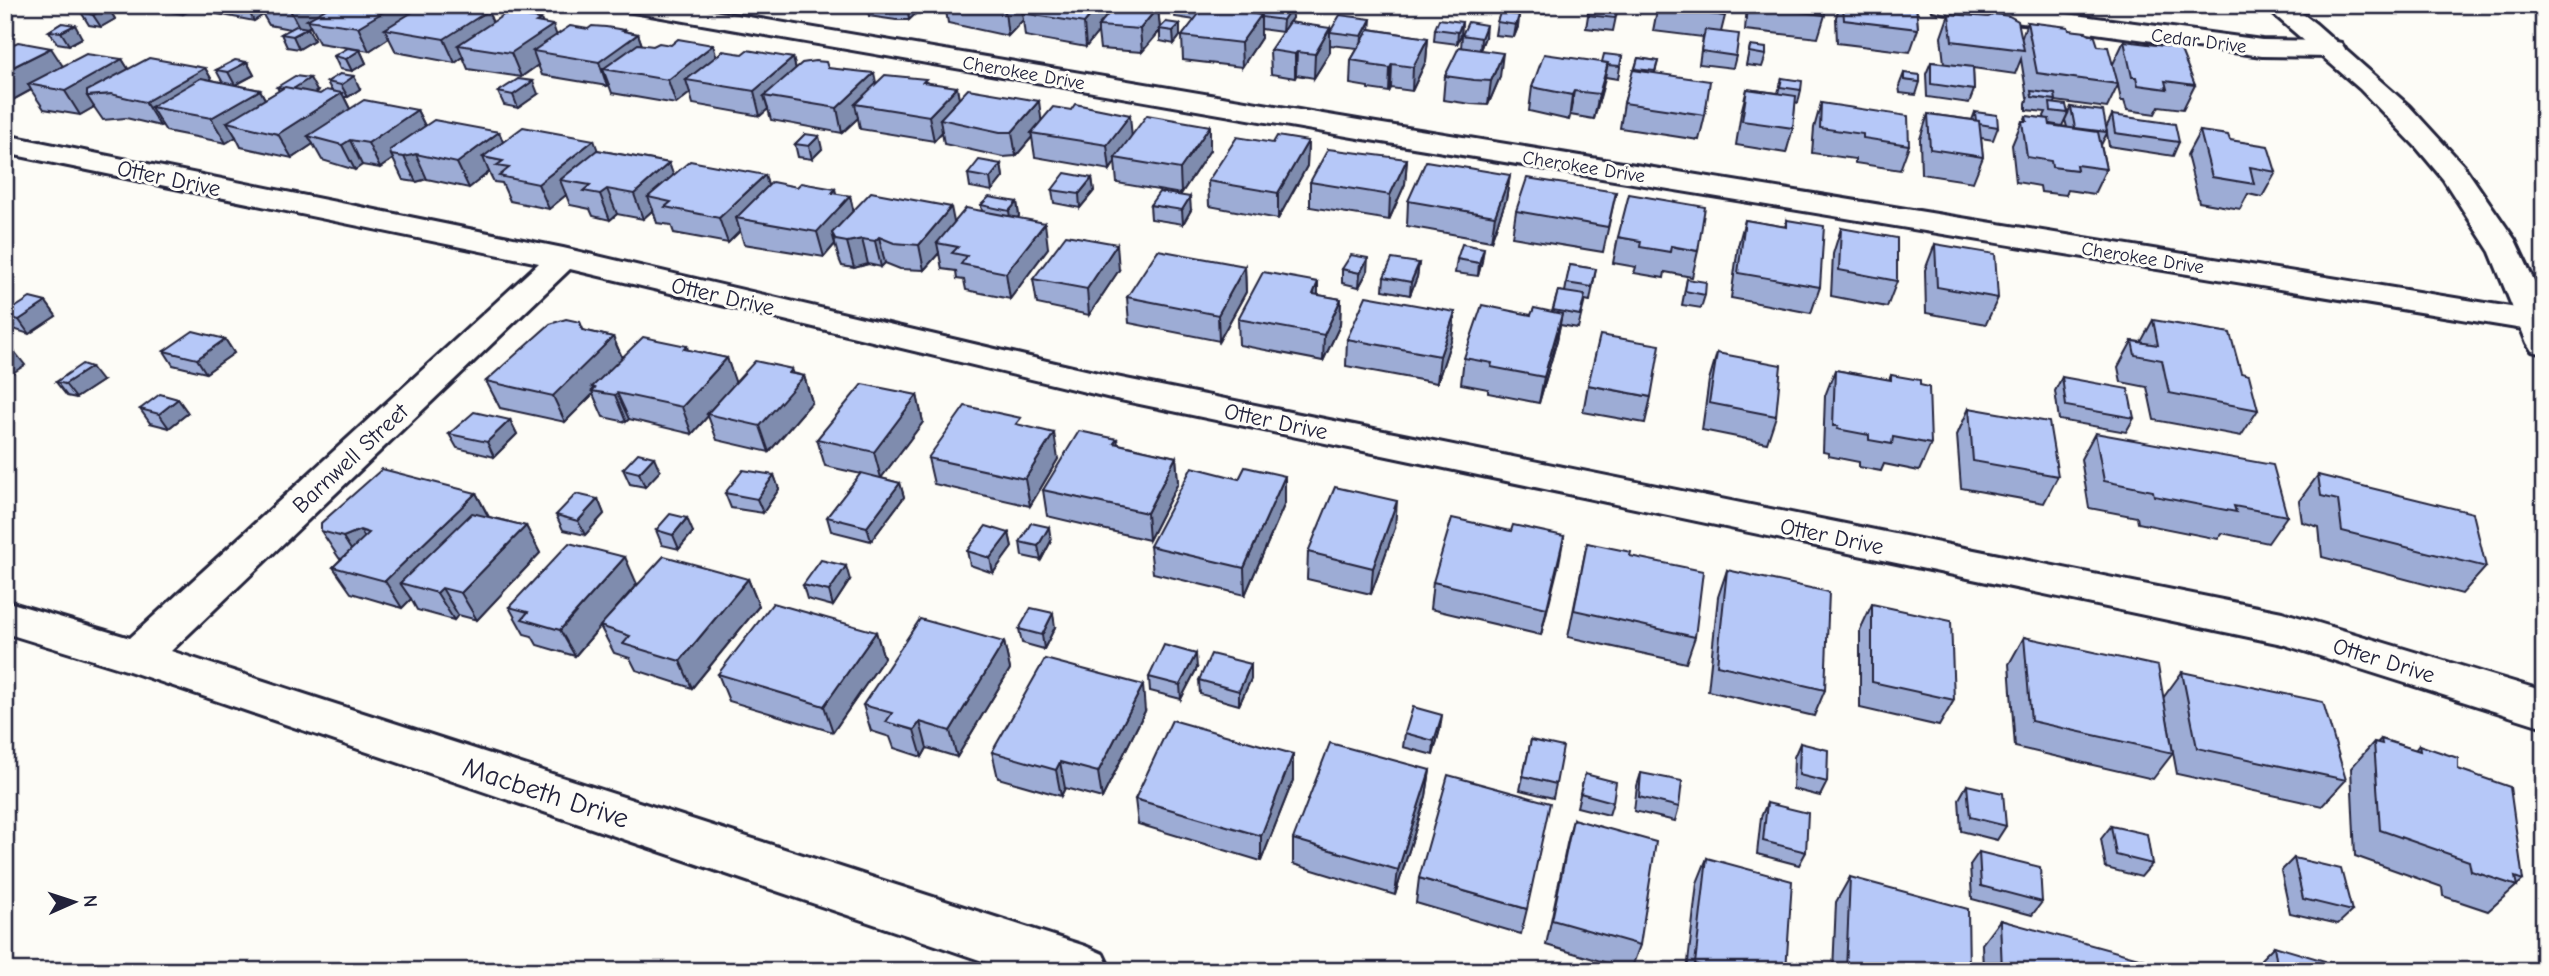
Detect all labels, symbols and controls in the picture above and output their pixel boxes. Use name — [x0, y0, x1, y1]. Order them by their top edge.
street label: Cedar Drive — [2150, 24, 2248, 58]
street label: Cherokee Drive — [961, 51, 1087, 95]
street label: Cherokee Drive — [1521, 146, 1647, 188]
street label: Otter Drive — [115, 154, 223, 203]
street label: Cherokee Drive — [2080, 237, 2206, 279]
street label: Otter Drive — [669, 272, 777, 321]
street label: Barnwell Street — [287, 397, 415, 519]
street label: Otter Drive — [1222, 397, 1330, 446]
street label: Otter Drive — [1778, 512, 1886, 561]
street label: Otter Drive — [2330, 632, 2438, 689]
street label: Macbeth Drive — [458, 751, 633, 835]
north arrow — [38, 867, 108, 937]
text: N — [79, 894, 101, 908]

